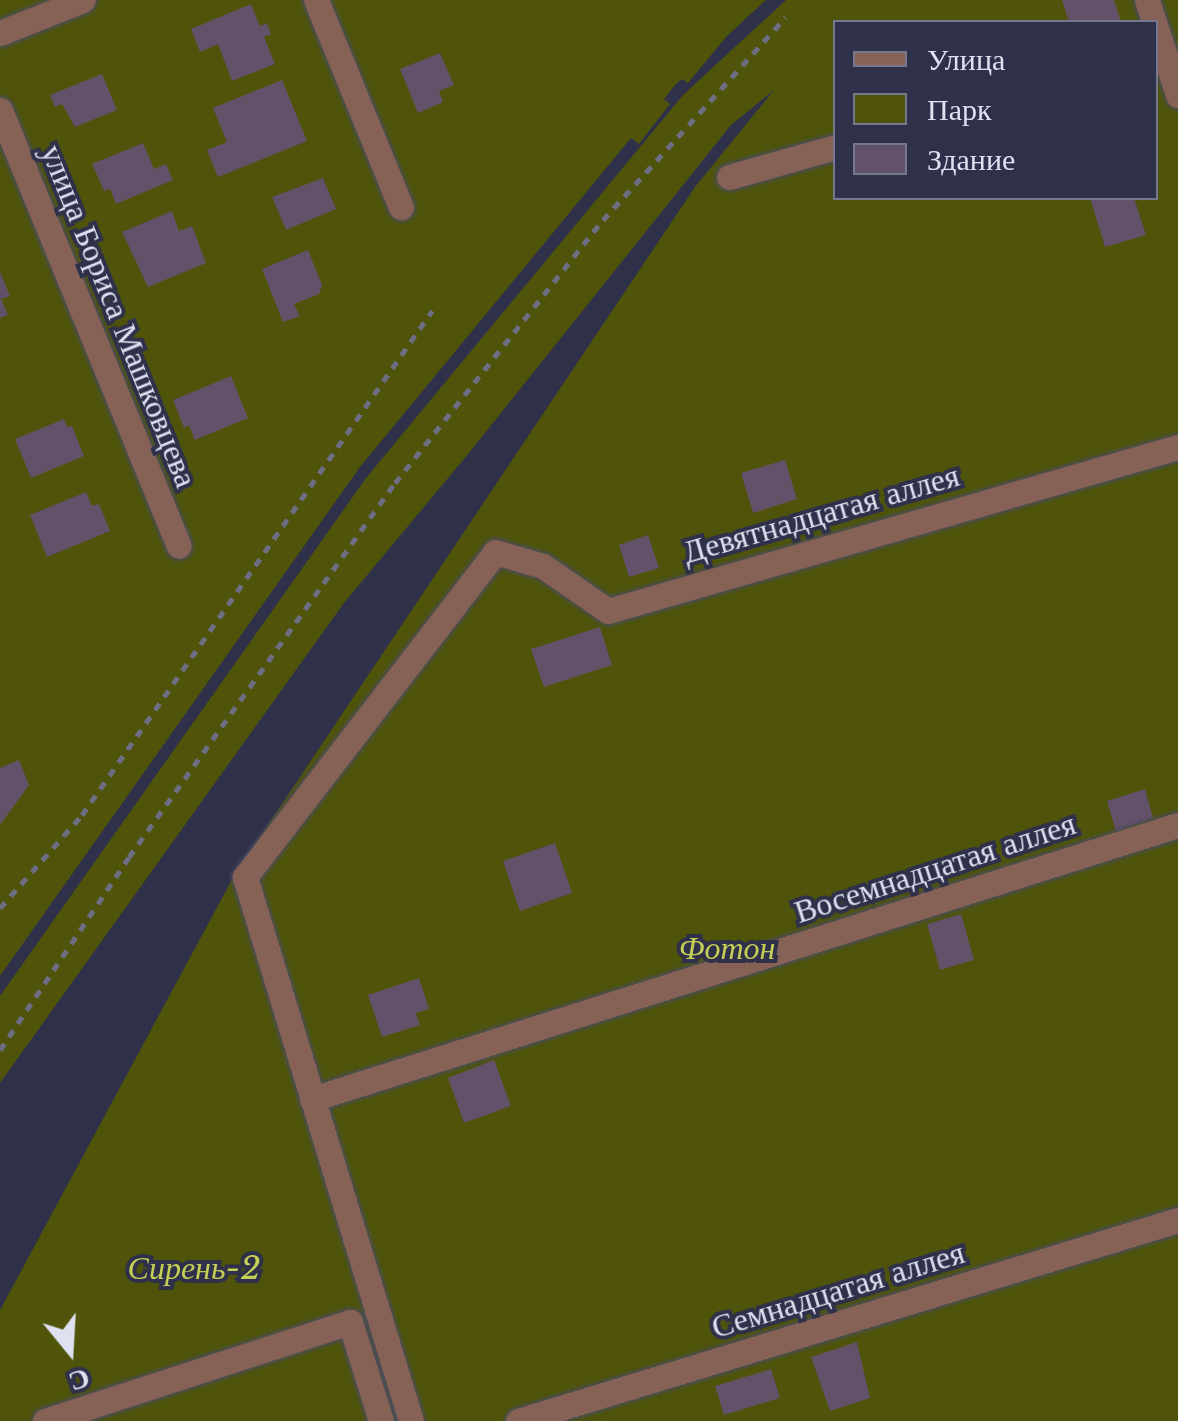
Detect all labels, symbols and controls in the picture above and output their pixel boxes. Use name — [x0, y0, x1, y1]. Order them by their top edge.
legend — [833, 20, 1158, 200]
text: Улица — [927, 41, 1005, 78]
text: Парк — [927, 91, 992, 128]
street label: улица Бориса Машковцева — [33, 139, 205, 493]
text: Здание — [927, 141, 1015, 178]
street label: Девятнадцатая аллея — [678, 456, 964, 572]
street label: Восемнадцатая аллея — [790, 804, 1080, 932]
park label: Фотон — [679, 929, 775, 967]
street label: Семнадцатая аллея — [707, 1233, 969, 1347]
park label: Сирень-2 — [128, 1249, 260, 1287]
north arrow — [20, 1301, 120, 1401]
text: С — [64, 1360, 94, 1400]

